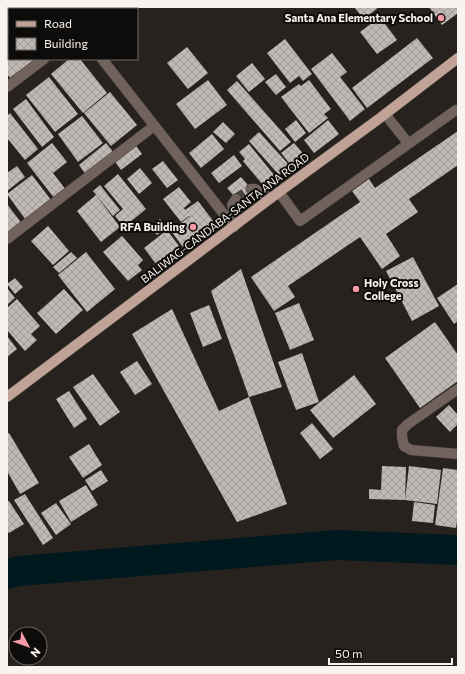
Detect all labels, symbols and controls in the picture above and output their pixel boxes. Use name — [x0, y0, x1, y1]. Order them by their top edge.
legend — [8, 8, 138, 60]
place label: Santa Ana Elementary School — [285, 11, 433, 24]
marker: Santa Ana Elementary School — [436, 13, 446, 23]
text: Road — [44, 16, 72, 30]
text: Building — [44, 36, 88, 50]
street label: BALIWAG-CANDABA-SANTA ANA ROAD — [138, 150, 311, 285]
place label: RFA Building — [120, 220, 185, 233]
marker: RFA Building — [188, 222, 198, 232]
place label: Holy Cross College — [364, 276, 419, 302]
marker: Holy Cross College — [351, 284, 361, 294]
north arrow — [8, 626, 48, 666]
scale bar — [329, 640, 452, 666]
text: N — [28, 646, 44, 660]
text: 50 m — [335, 646, 363, 660]

